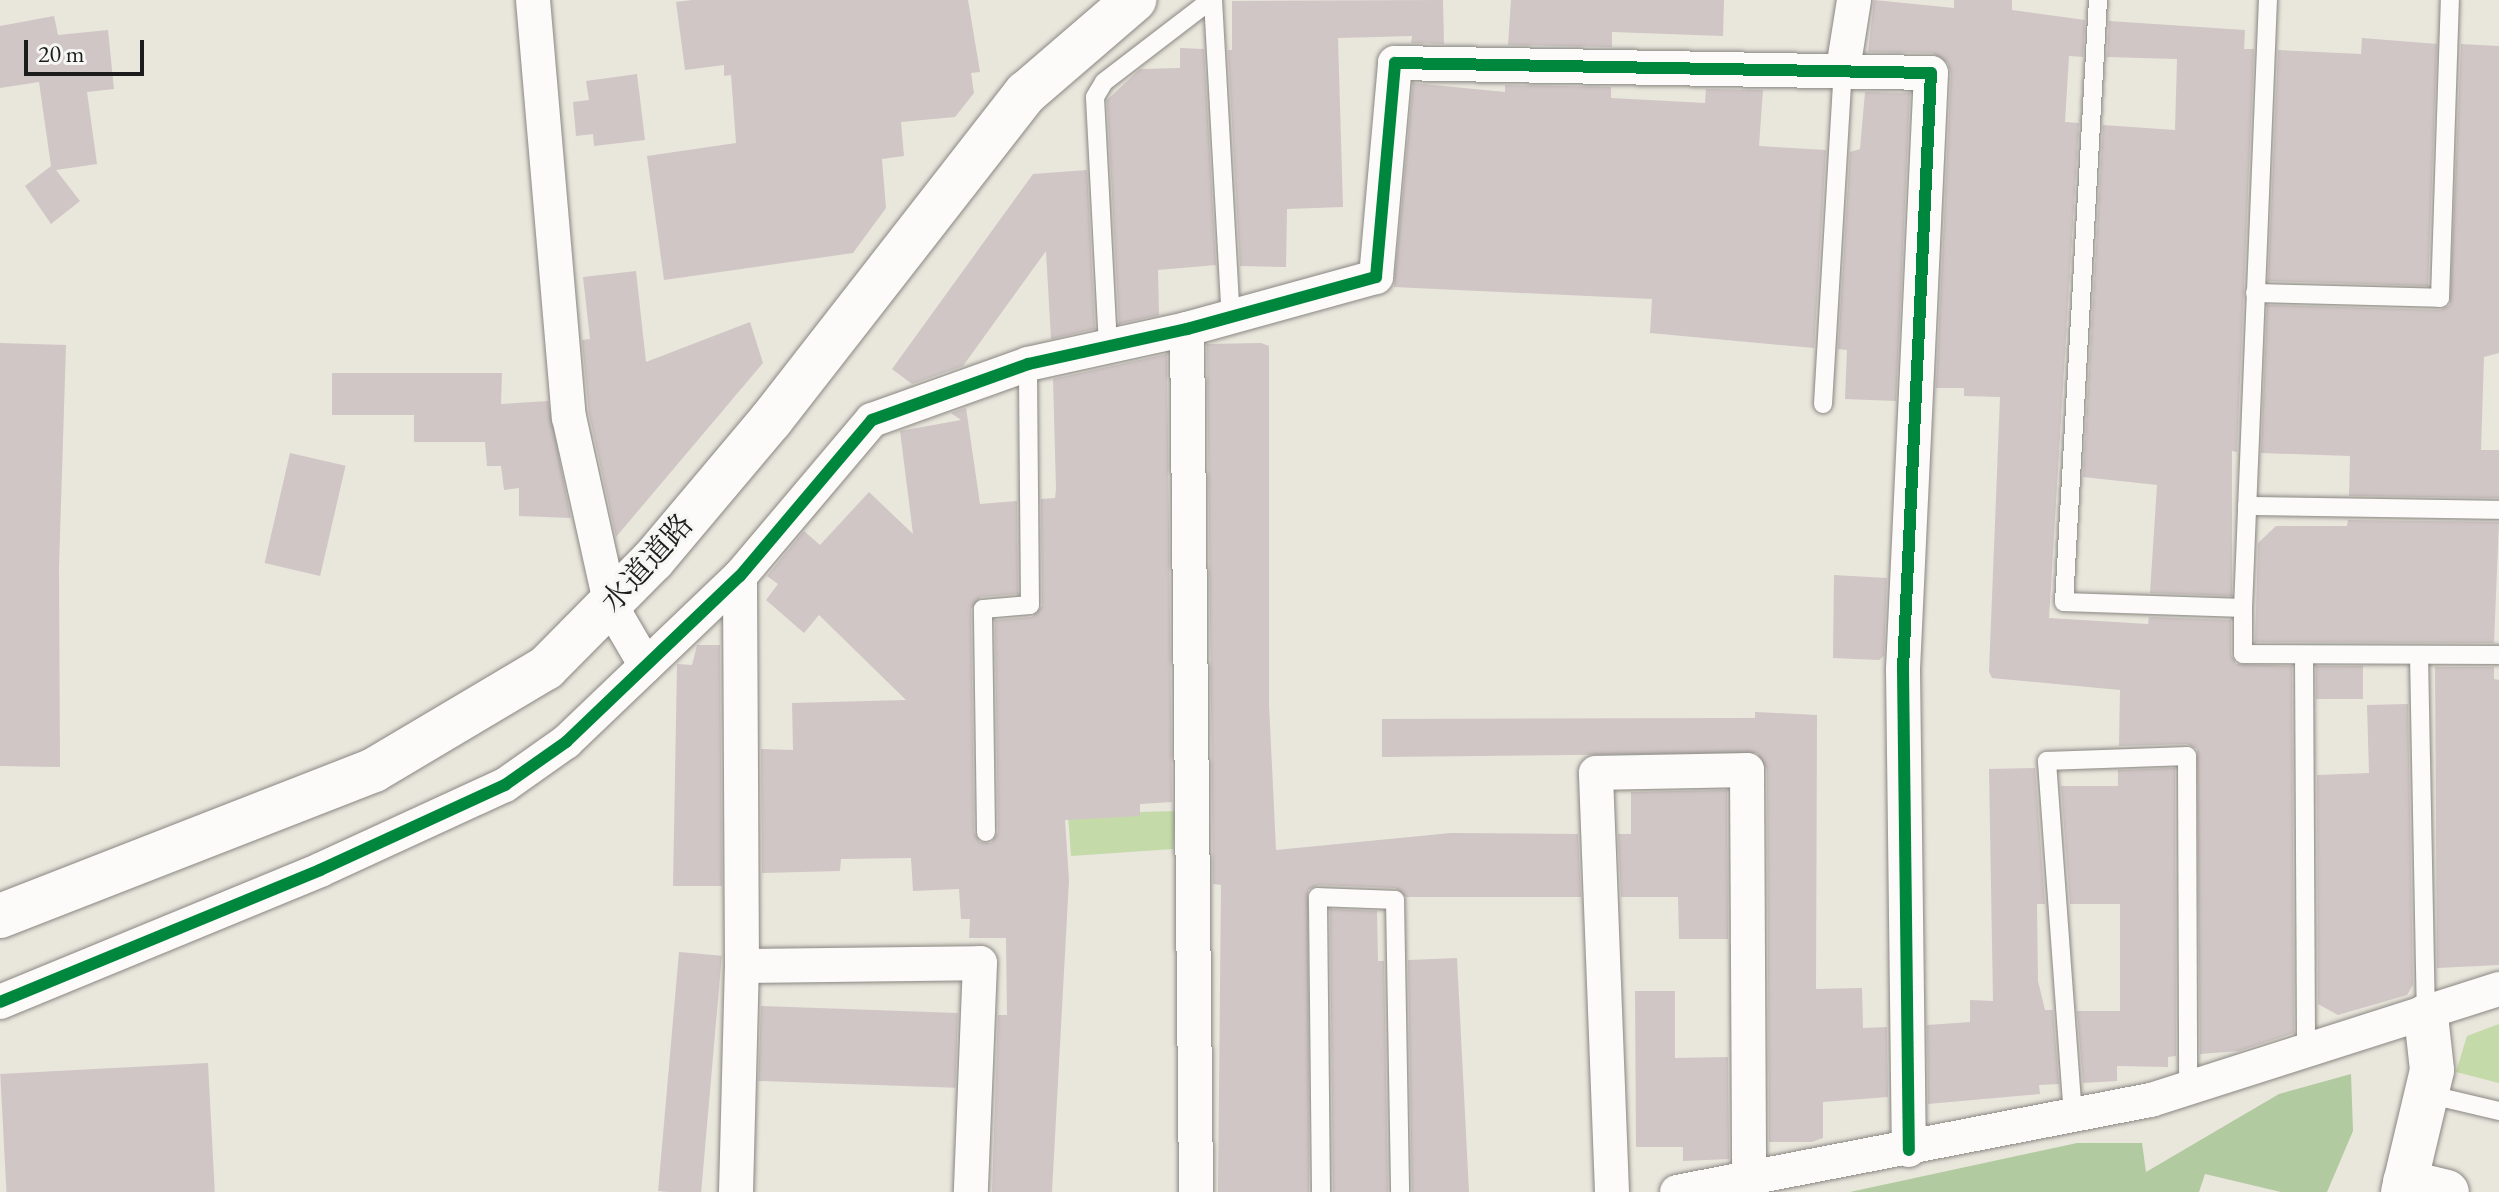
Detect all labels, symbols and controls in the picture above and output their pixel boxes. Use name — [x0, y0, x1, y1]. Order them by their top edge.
scale bar — [28, 24, 148, 74]
text: 20 m — [38, 38, 85, 69]
street label: 水道道路 — [593, 506, 701, 620]

